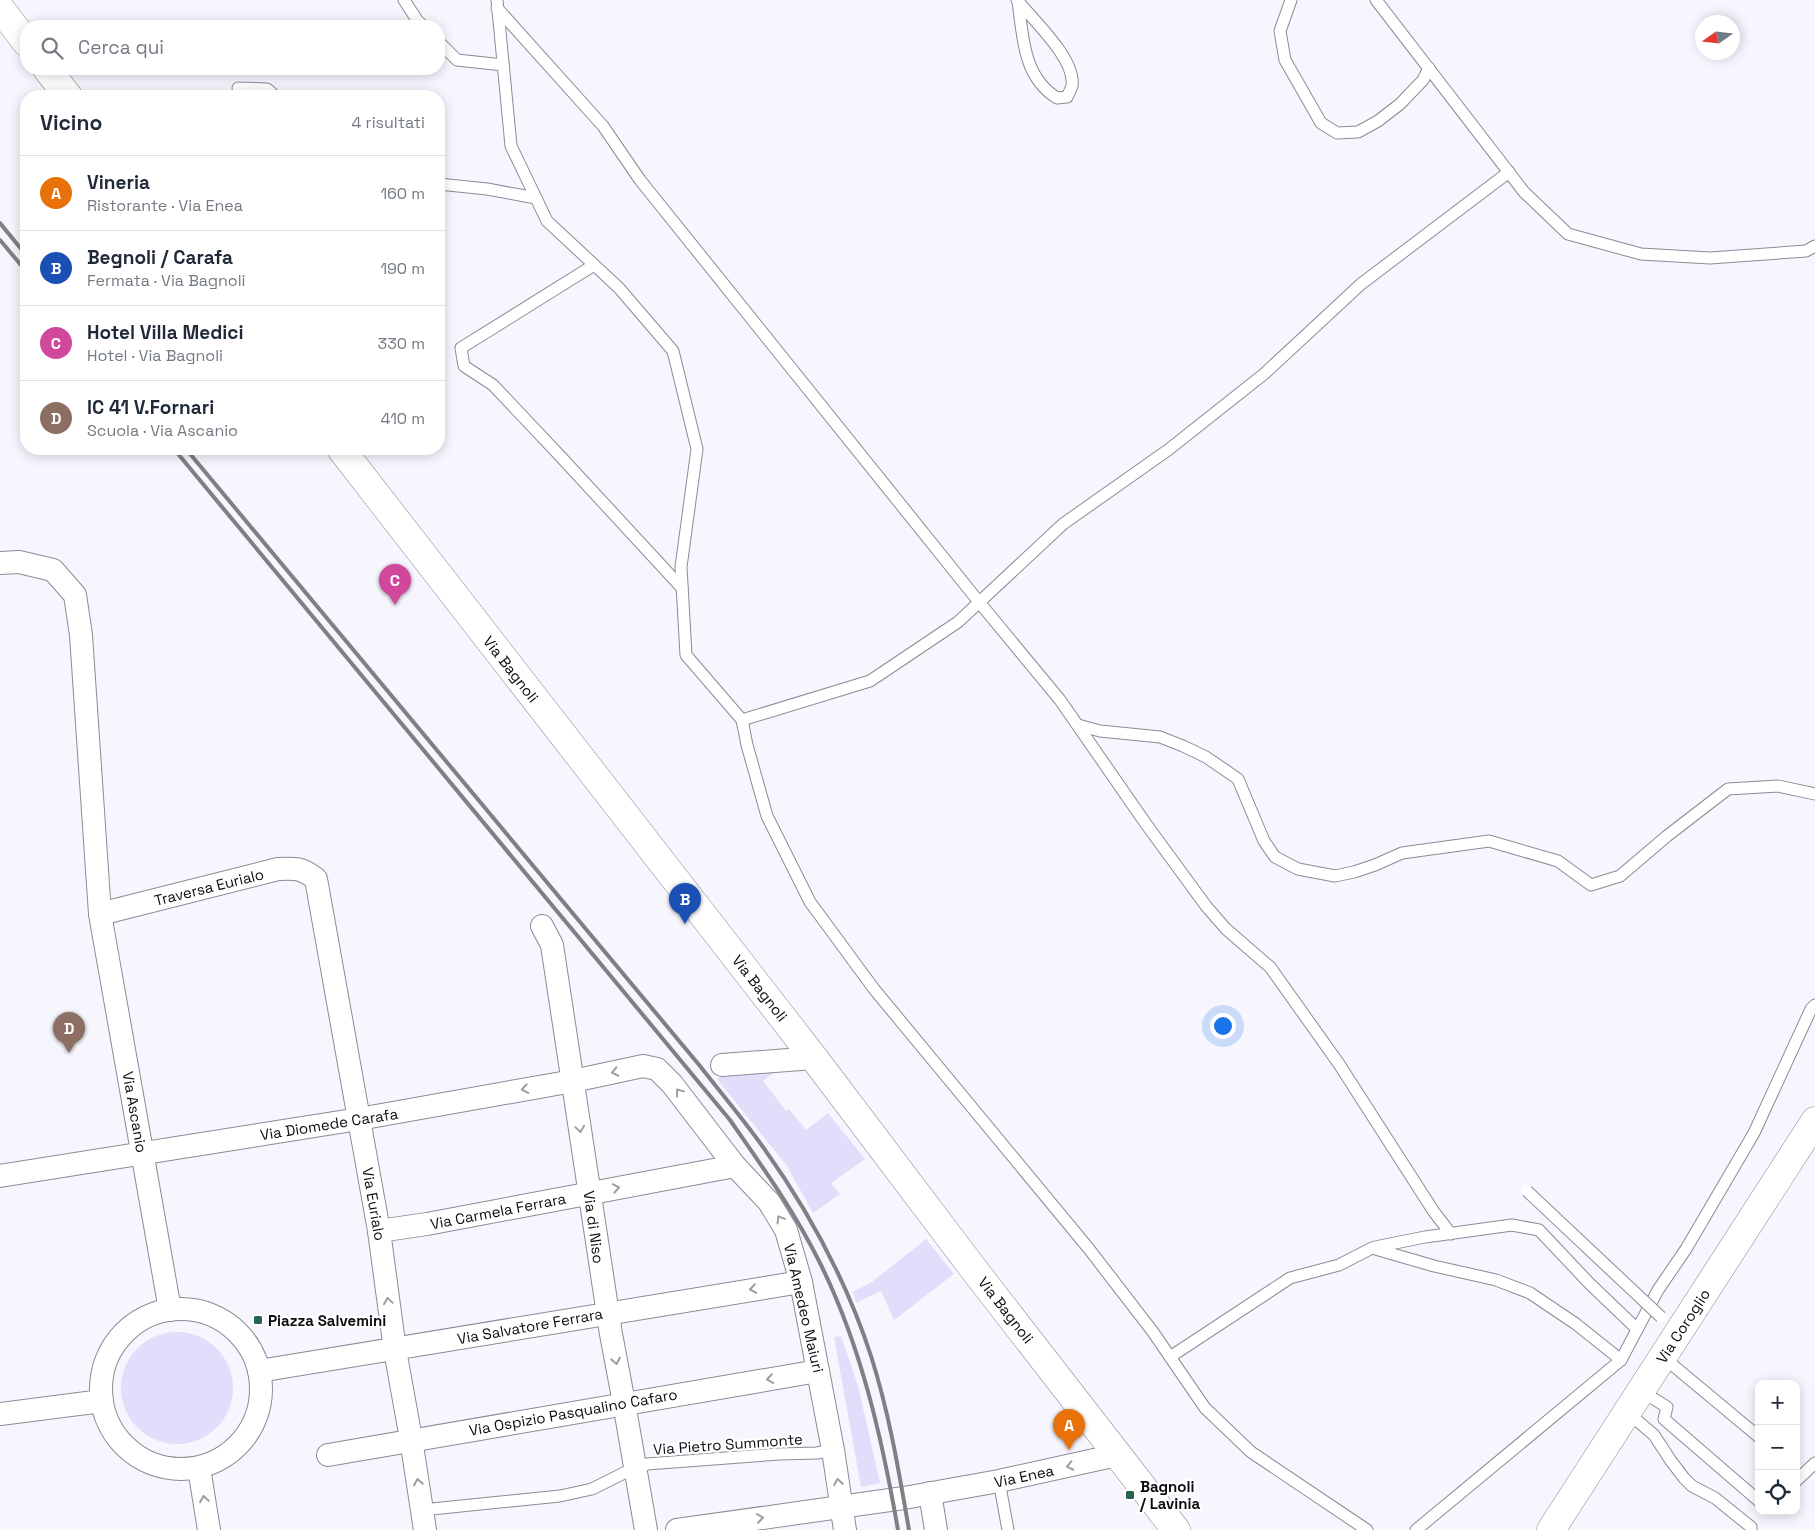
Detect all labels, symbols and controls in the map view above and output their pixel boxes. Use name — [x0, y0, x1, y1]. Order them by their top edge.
north arrow — [1695, 15, 1740, 60]
search box — [20, 20, 445, 75]
icon: search — [38, 34, 66, 62]
text: Cerca qui — [78, 35, 164, 60]
text: Vicino — [40, 109, 102, 136]
text: 4 risultati — [352, 112, 425, 133]
text: Vineria — [87, 170, 150, 195]
text: A — [51, 183, 61, 204]
text: 160 m — [380, 183, 425, 204]
text: Ristorante · Via Enea — [87, 195, 243, 216]
text: Begnoli / Carafa — [87, 245, 233, 270]
text: B — [51, 258, 61, 279]
text: 190 m — [380, 258, 425, 279]
text: Fermata · Via Bagnoli — [87, 270, 246, 291]
text: Hotel Villa Medici — [87, 320, 244, 345]
text: C — [51, 333, 61, 354]
text: 330 m — [378, 333, 425, 354]
text: Hotel · Via Bagnoli — [87, 345, 223, 366]
text: IC 41 V.Fornari — [87, 395, 214, 420]
text: D — [51, 408, 61, 429]
text: 410 m — [381, 408, 425, 429]
text: Scuola · Via Ascanio — [87, 420, 238, 441]
pin: C — [379, 564, 411, 605]
street label: Via Bagnoli — [479, 632, 543, 706]
street label: Traversa Eurialo — [152, 864, 266, 910]
pin: B — [669, 883, 701, 924]
street label: Via Bagnoli — [728, 951, 792, 1025]
pin: D — [53, 1012, 85, 1053]
your location — [1210, 1013, 1236, 1039]
one-way arrow — [610, 1066, 619, 1077]
street label: Via Ascanio — [118, 1070, 152, 1154]
one-way arrow — [520, 1084, 529, 1094]
one-way arrow — [676, 1088, 685, 1098]
street label: Via Diomede Carafa — [259, 1104, 400, 1144]
one-way arrow — [574, 1125, 585, 1133]
street label: Via Eurialo — [358, 1166, 390, 1242]
one-way arrow — [612, 1184, 621, 1194]
street label: Via Carmela Ferrara — [429, 1188, 568, 1233]
street label: Via di Niso — [579, 1189, 609, 1265]
one-way arrow — [776, 1216, 786, 1225]
street label: Via Amedeo Maiuri — [780, 1242, 828, 1374]
street label: Via Bagnoli — [974, 1273, 1038, 1347]
one-way arrow — [748, 1284, 757, 1294]
street label: Via Coroglio — [1652, 1285, 1714, 1367]
one-way arrow — [383, 1297, 394, 1305]
street label: Via Salvatore Ferrara — [456, 1304, 605, 1348]
place label: Piazza Salvemini — [268, 1311, 386, 1330]
marker: Piazza Salvemini — [252, 1314, 264, 1326]
one-way arrow — [610, 1357, 621, 1366]
one-way arrow — [766, 1374, 774, 1384]
map controls — [1755, 1380, 1800, 1515]
button: + — [1755, 1380, 1800, 1425]
street label: Via Ospizio Pasqualino Cafaro — [467, 1384, 679, 1440]
pin: A — [1053, 1409, 1085, 1450]
button: − — [1755, 1425, 1800, 1470]
street label: Via Pietro Summonte — [652, 1429, 804, 1459]
street label: Via Enea — [992, 1460, 1056, 1492]
one-way arrow — [1065, 1460, 1074, 1471]
button: locate — [1755, 1470, 1800, 1515]
one-way arrow — [413, 1477, 423, 1486]
one-way arrow — [833, 1477, 843, 1486]
place label: Bagnoli / Lavinia — [1139, 1477, 1200, 1513]
marker: Bagnoli / Lavinia — [1124, 1489, 1136, 1501]
one-way arrow — [199, 1495, 210, 1503]
one-way arrow — [757, 1513, 765, 1524]

